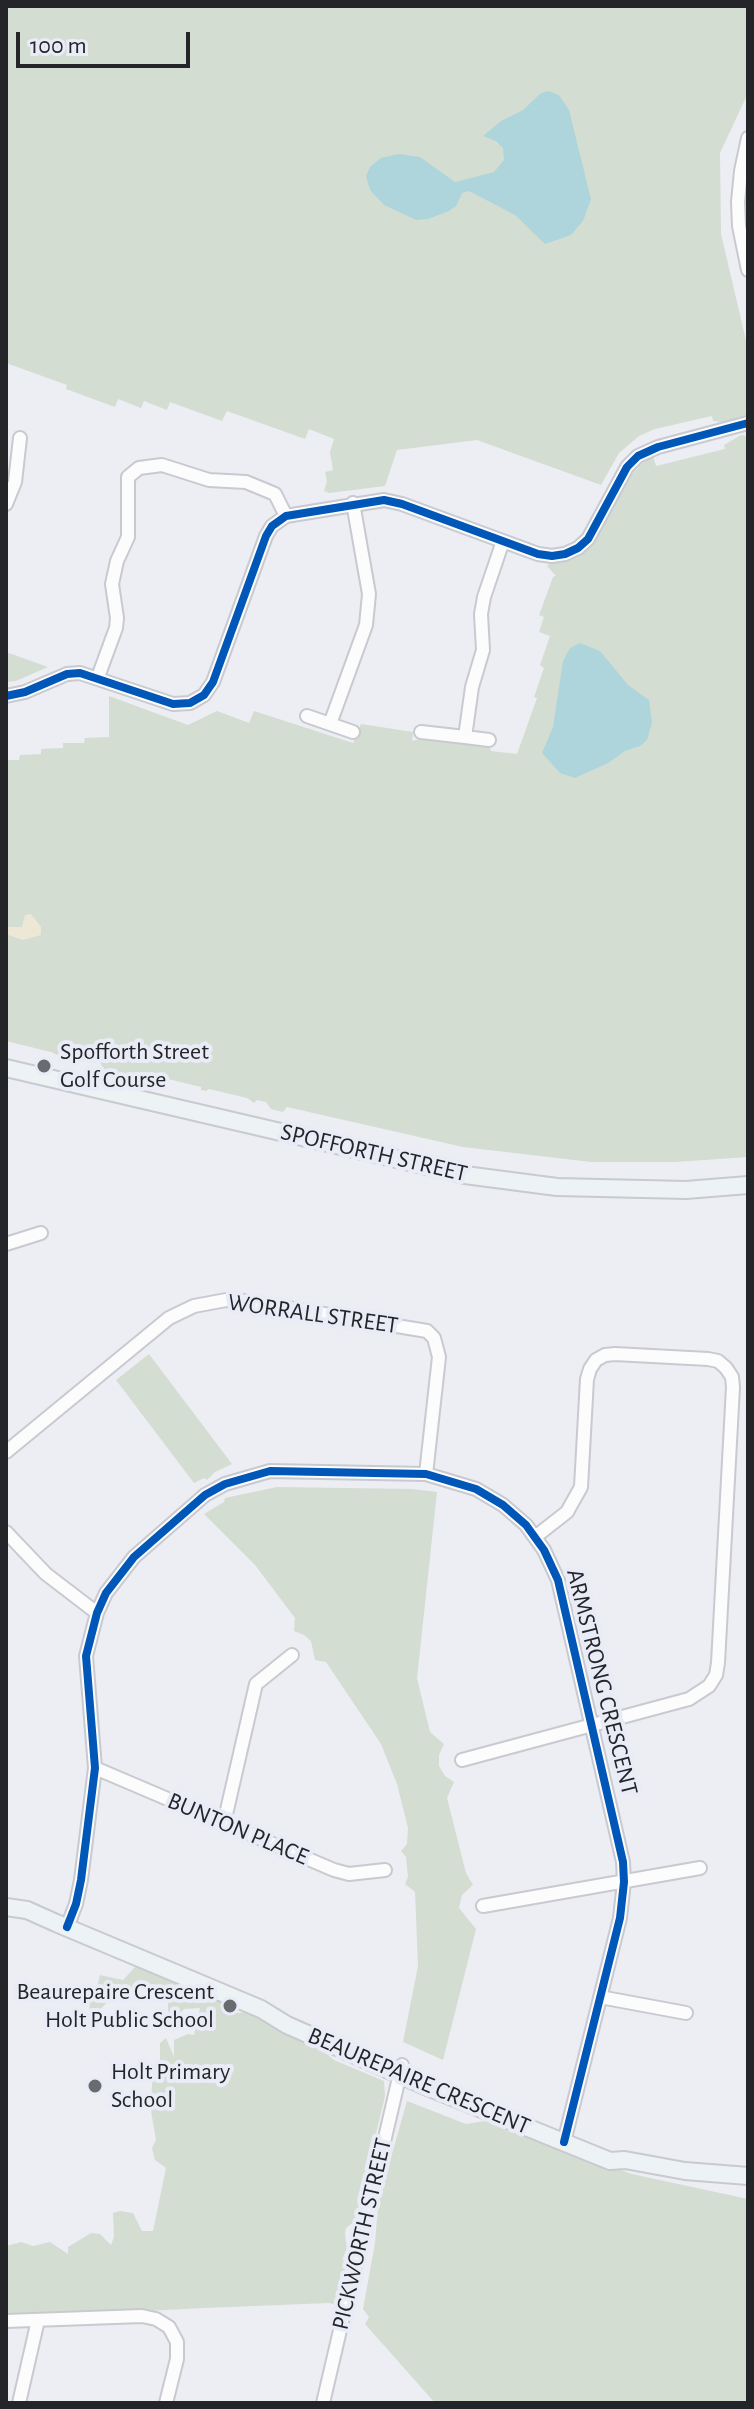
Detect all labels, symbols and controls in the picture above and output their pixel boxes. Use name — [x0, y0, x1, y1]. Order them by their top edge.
scale bar — [20, 16, 194, 66]
text: 100 m — [30, 34, 87, 58]
place label: Spofforth Street Golf Course — [60, 1038, 209, 1094]
marker: Spofforth Street Golf Course — [35, 1057, 53, 1075]
street label: SPOFFORTH STREET — [278, 1118, 470, 1188]
street label: WORRALL STREET — [226, 1288, 400, 1340]
street label: ARMSTRONG CRESCENT — [560, 1566, 644, 1798]
street label: BUNTON PLACE — [163, 1786, 313, 1872]
place label: Beaurepaire Crescent Holt Public School — [17, 1978, 214, 2034]
marker: Beaurepaire Crescent Holt Public School — [221, 1997, 239, 2015]
street label: BEAUREPAIRE CRESCENT — [303, 2021, 535, 2141]
place label: Holt Primary School — [111, 2058, 230, 2114]
marker: Holt Primary School — [86, 2077, 104, 2095]
street label: PICKWORTH STREET — [326, 2135, 398, 2333]

